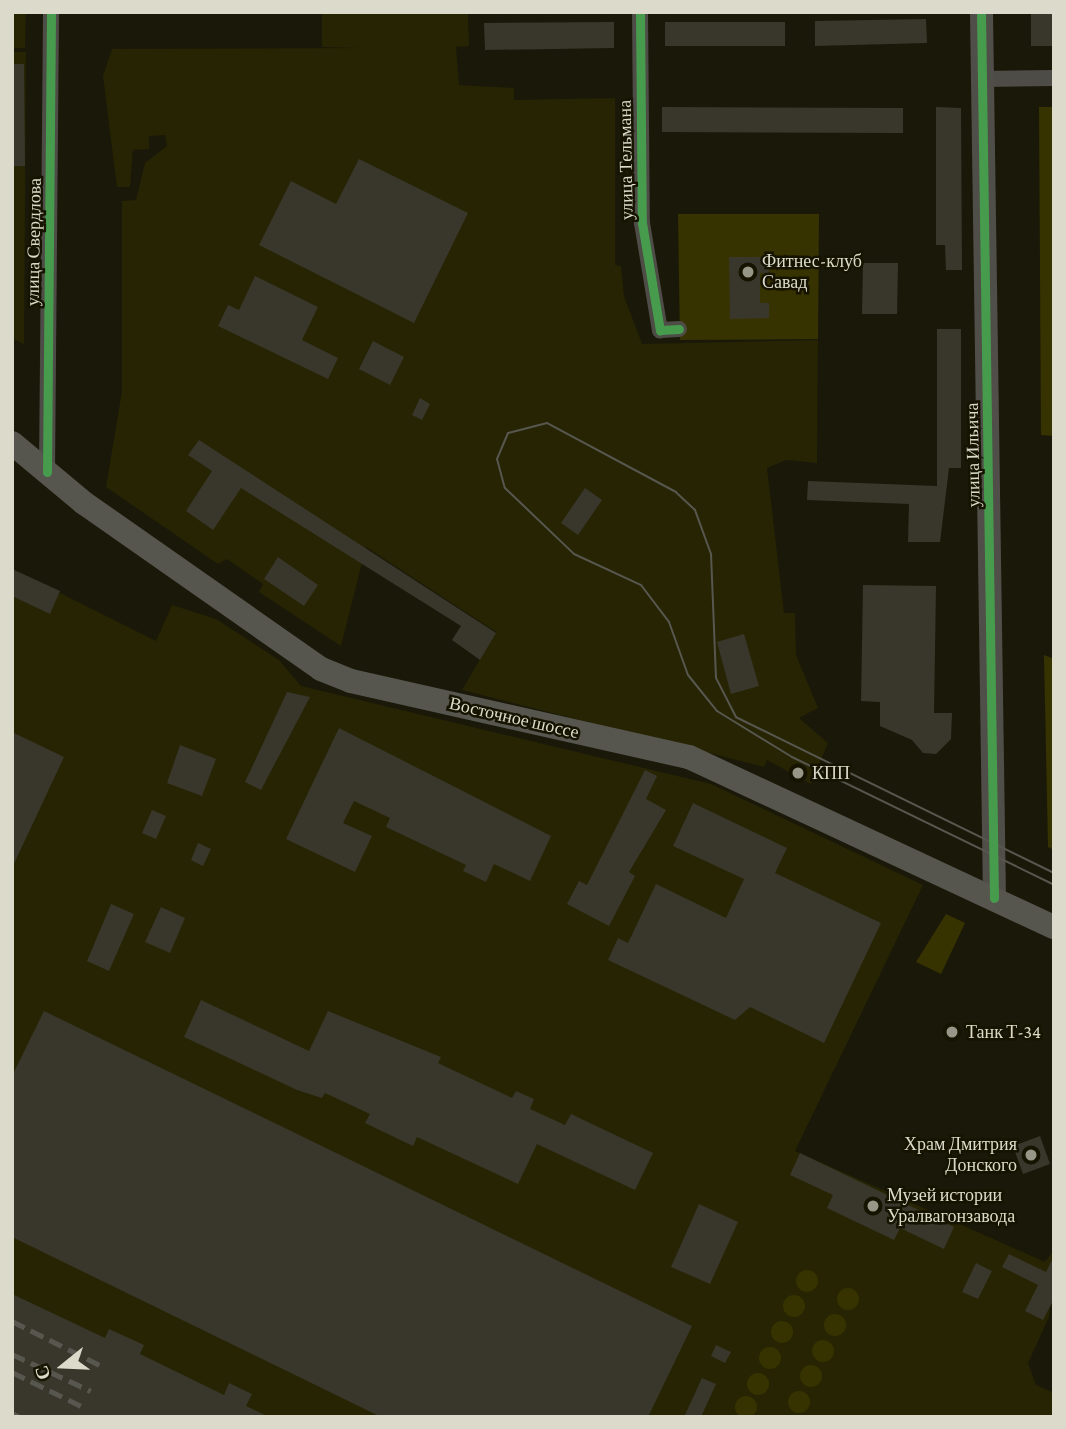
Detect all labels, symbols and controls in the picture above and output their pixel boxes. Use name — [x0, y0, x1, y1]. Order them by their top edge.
street label: улица Тельмана — [614, 100, 638, 220]
street label: улица Свердлова — [22, 178, 46, 306]
place label: Фитнес-клуб Савад — [762, 251, 862, 294]
marker: Фитнес-клуб Савад — [740, 264, 756, 280]
street label: улица Ильича — [961, 402, 985, 508]
street label: Восточное шоссе — [447, 693, 581, 743]
place label: КПП — [812, 762, 850, 784]
marker: КПП — [790, 765, 806, 781]
place label: Танк Т-34 — [966, 1021, 1041, 1043]
marker: Танк Т-34 — [944, 1024, 960, 1040]
place label: Храм Дмитрия Донского — [904, 1134, 1017, 1176]
marker: Храм Дмитрия Донского — [1023, 1147, 1039, 1163]
place label: Музей истории Уралвагонзавода — [887, 1185, 1015, 1228]
marker: Музей истории Уралвагонзавода — [865, 1198, 881, 1214]
north arrow — [28, 1331, 98, 1401]
text: С — [30, 1363, 55, 1382]

